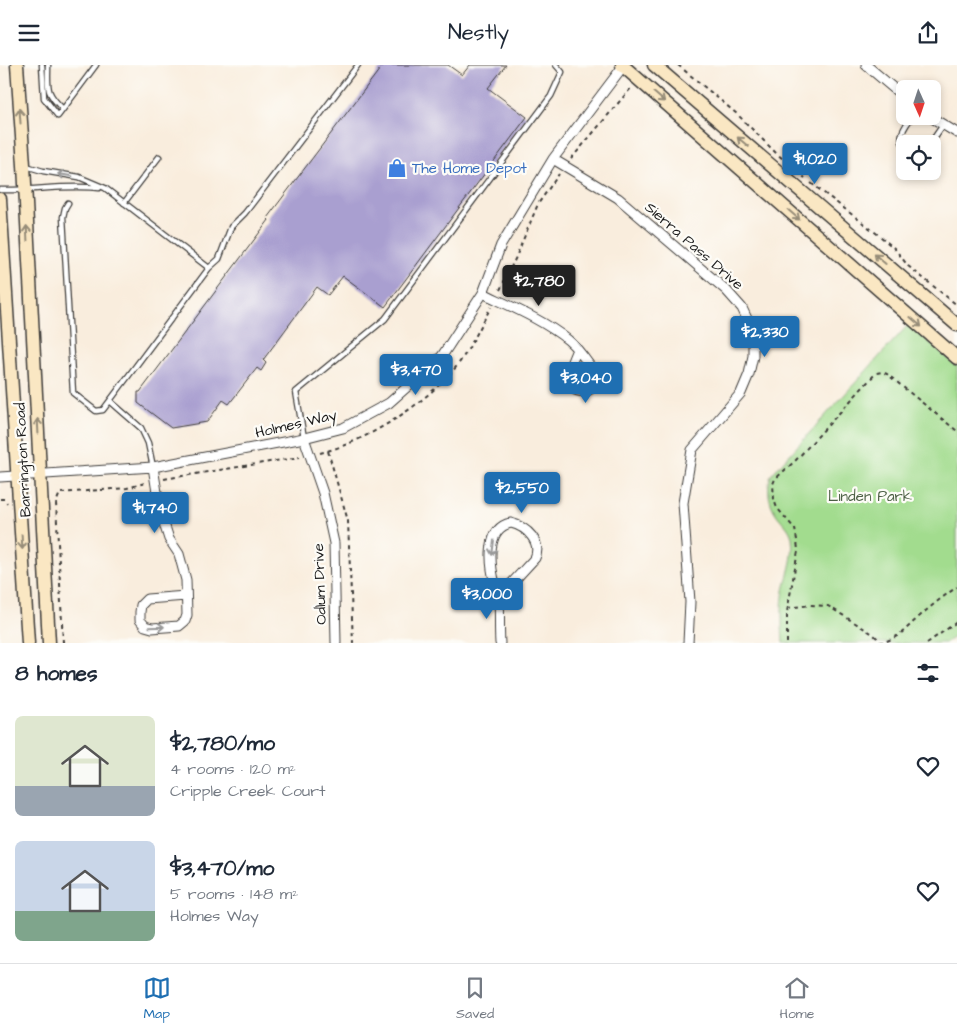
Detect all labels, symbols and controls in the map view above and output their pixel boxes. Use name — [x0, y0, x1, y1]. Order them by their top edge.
text: Nestly — [448, 17, 509, 48]
icon: menu — [15, 19, 43, 47]
icon: share — [914, 19, 942, 47]
north arrow — [896, 80, 941, 125]
map controls — [896, 80, 941, 180]
one-way arrow — [652, 91, 665, 103]
one-way arrow — [16, 109, 25, 125]
button: locate — [896, 135, 941, 180]
one-way arrow — [737, 136, 750, 148]
pin: $1,020 — [774, 143, 856, 185]
text: $1,020 — [793, 148, 837, 170]
shop icon: The Home Depot — [386, 157, 408, 179]
place label: The Home Depot — [412, 158, 527, 179]
one-way arrow — [58, 169, 74, 179]
street label: Sierra Pass Drive — [640, 197, 748, 295]
one-way arrow — [787, 210, 800, 221]
one-way arrow — [23, 225, 32, 241]
one-way arrow — [874, 253, 887, 265]
pin: $2,780 — [498, 265, 580, 307]
text: $2,780 — [513, 270, 565, 292]
pin: $2,330 — [724, 315, 806, 358]
one-way arrow — [910, 317, 923, 328]
text: $2,330 — [741, 321, 789, 343]
pin: $3,470 — [375, 353, 457, 396]
text: $3,470 — [391, 359, 441, 381]
pin: $3,040 — [545, 361, 627, 404]
text: $3,040 — [561, 367, 611, 389]
street label: Barrington Road — [9, 402, 37, 518]
street label: Holmes Way — [253, 404, 339, 445]
one-way arrow — [33, 418, 43, 434]
pin: $2,550 — [481, 471, 563, 514]
text: $2,550 — [495, 477, 549, 499]
park label: Linden Park — [828, 486, 912, 507]
pin: $1,740 — [114, 491, 196, 534]
text: $1,740 — [133, 497, 177, 519]
one-way arrow — [17, 534, 26, 550]
one-way arrow — [487, 540, 497, 556]
street label: Odlum Drive — [308, 543, 332, 625]
pin: $3,000 — [446, 577, 528, 620]
text: $3,000 — [462, 583, 512, 605]
one-way arrow — [149, 623, 165, 632]
text: 8 homes — [15, 659, 97, 688]
icon: filters — [914, 659, 942, 687]
text: $2,780/mo — [170, 729, 275, 758]
icon: home — [55, 736, 115, 796]
icon: heart — [914, 752, 942, 780]
text: 4 rooms · 120 m² — [170, 758, 296, 780]
text: Cripple Creek Court — [170, 780, 325, 802]
text: $3,470/mo — [170, 854, 274, 883]
icon: home — [55, 861, 115, 921]
icon: heart — [914, 877, 942, 905]
text: 5 rooms · 148 m² — [170, 883, 298, 905]
text: Holmes Way — [170, 905, 259, 927]
tab: Map — [143, 974, 171, 1024]
tab: Saved — [456, 974, 494, 1024]
tab: Home — [780, 974, 814, 1024]

